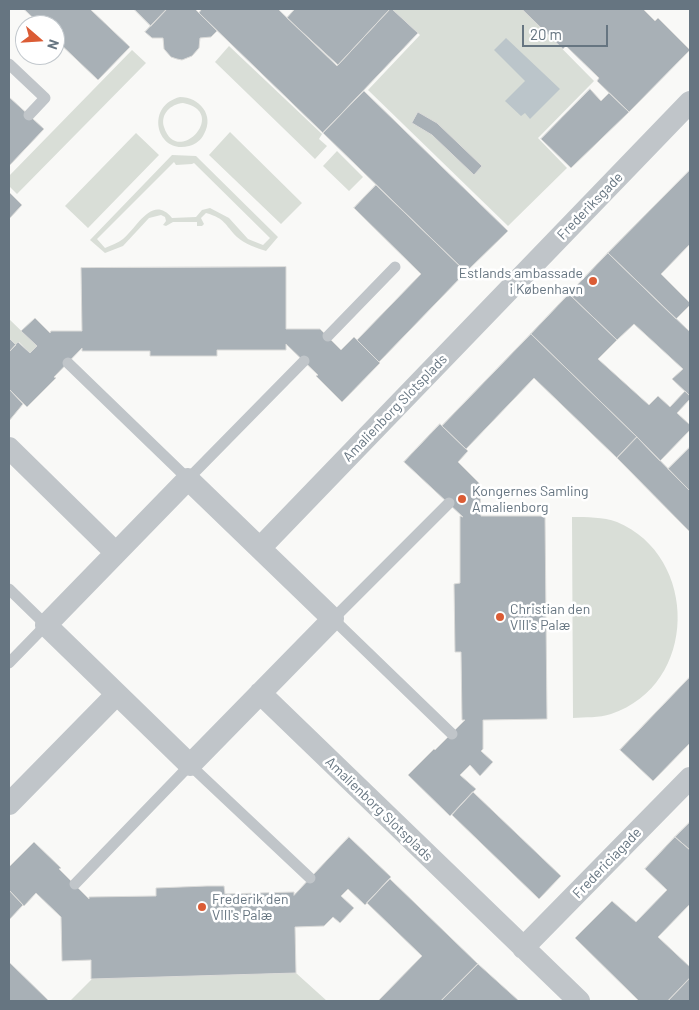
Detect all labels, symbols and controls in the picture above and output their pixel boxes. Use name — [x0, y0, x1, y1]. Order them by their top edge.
north arrow — [15, 15, 65, 65]
scale bar — [524, 15, 610, 47]
text: 20 m — [530, 25, 562, 43]
text: N — [44, 38, 63, 52]
street label: Frederiksgade — [554, 169, 626, 243]
place label: Estlands ambassade i København — [459, 265, 583, 298]
marker: Estlands ambassade i København — [587, 275, 599, 287]
street label: Amalienborg Slotsplads — [339, 351, 451, 465]
place label: Kongernes Samling Amalienborg — [472, 483, 589, 516]
marker: Kongernes Samling Amalienborg — [456, 493, 468, 505]
place label: Christian den VIII's Palæ — [510, 601, 590, 634]
marker: Christian den VIII's Palæ — [494, 611, 506, 623]
street label: Amalienborg Slotsplads — [322, 753, 436, 865]
street label: Fredericiagade — [569, 824, 645, 902]
place label: Frederik den VIII's Palæ — [212, 891, 289, 924]
marker: Frederik den VIII's Palæ — [196, 901, 208, 913]

